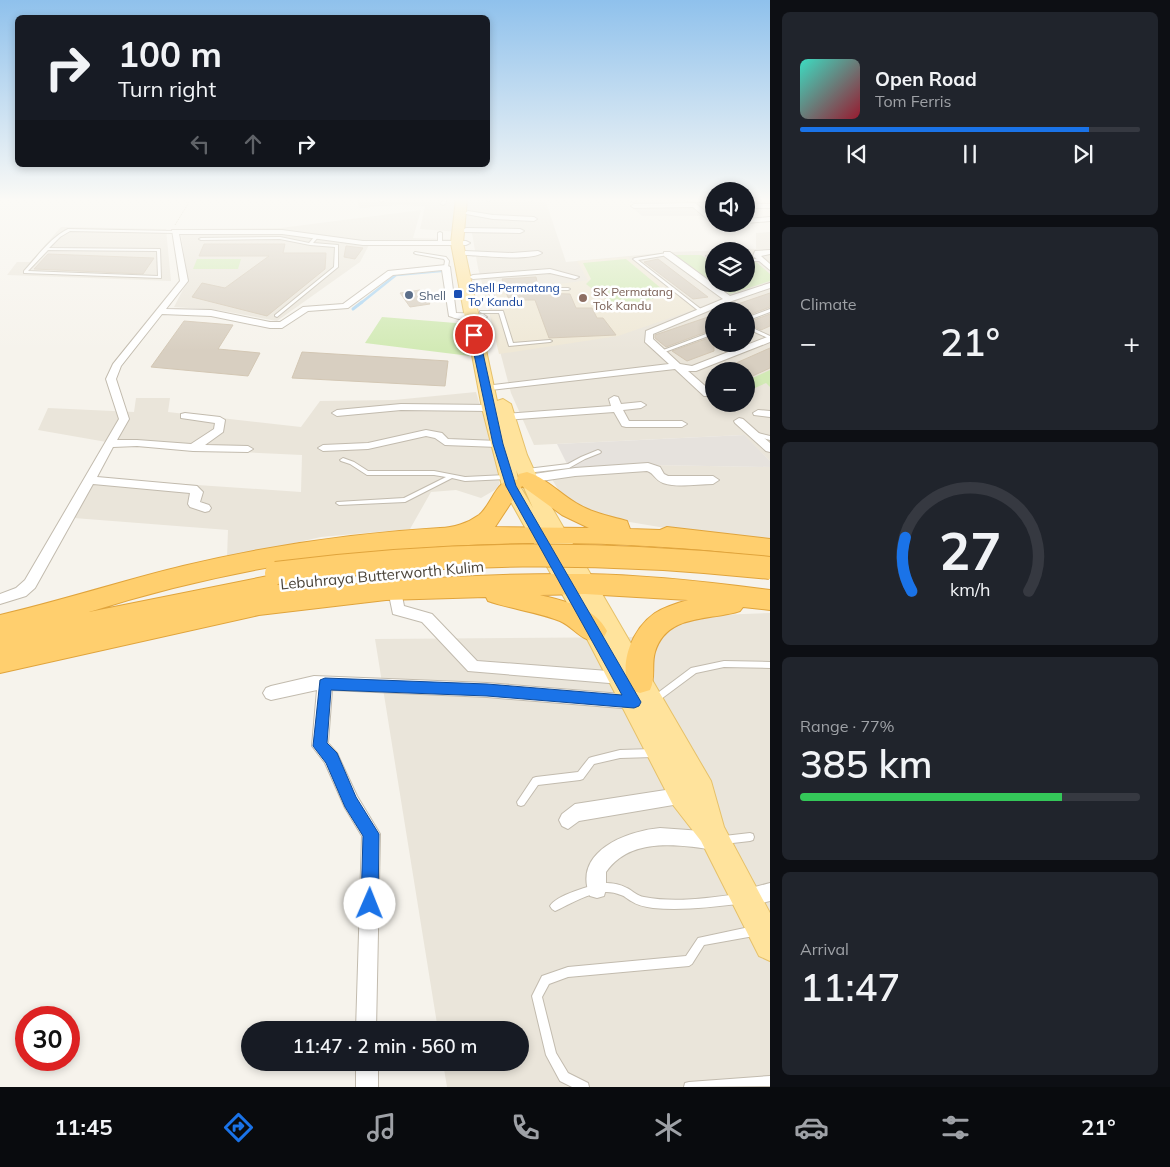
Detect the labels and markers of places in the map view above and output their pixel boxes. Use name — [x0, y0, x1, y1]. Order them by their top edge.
place label: Shell Permatang To' Kandu — [468, 280, 560, 309]
place label: SK Permatang Tok Kandu — [593, 284, 673, 313]
place label: Shell — [419, 288, 446, 303]
marker: Shell Permatang To' Kandu — [452, 288, 464, 300]
marker: Shell — [403, 289, 415, 301]
marker: SK Permatang Tok Kandu — [577, 292, 589, 304]
pin — [453, 314, 495, 356]

